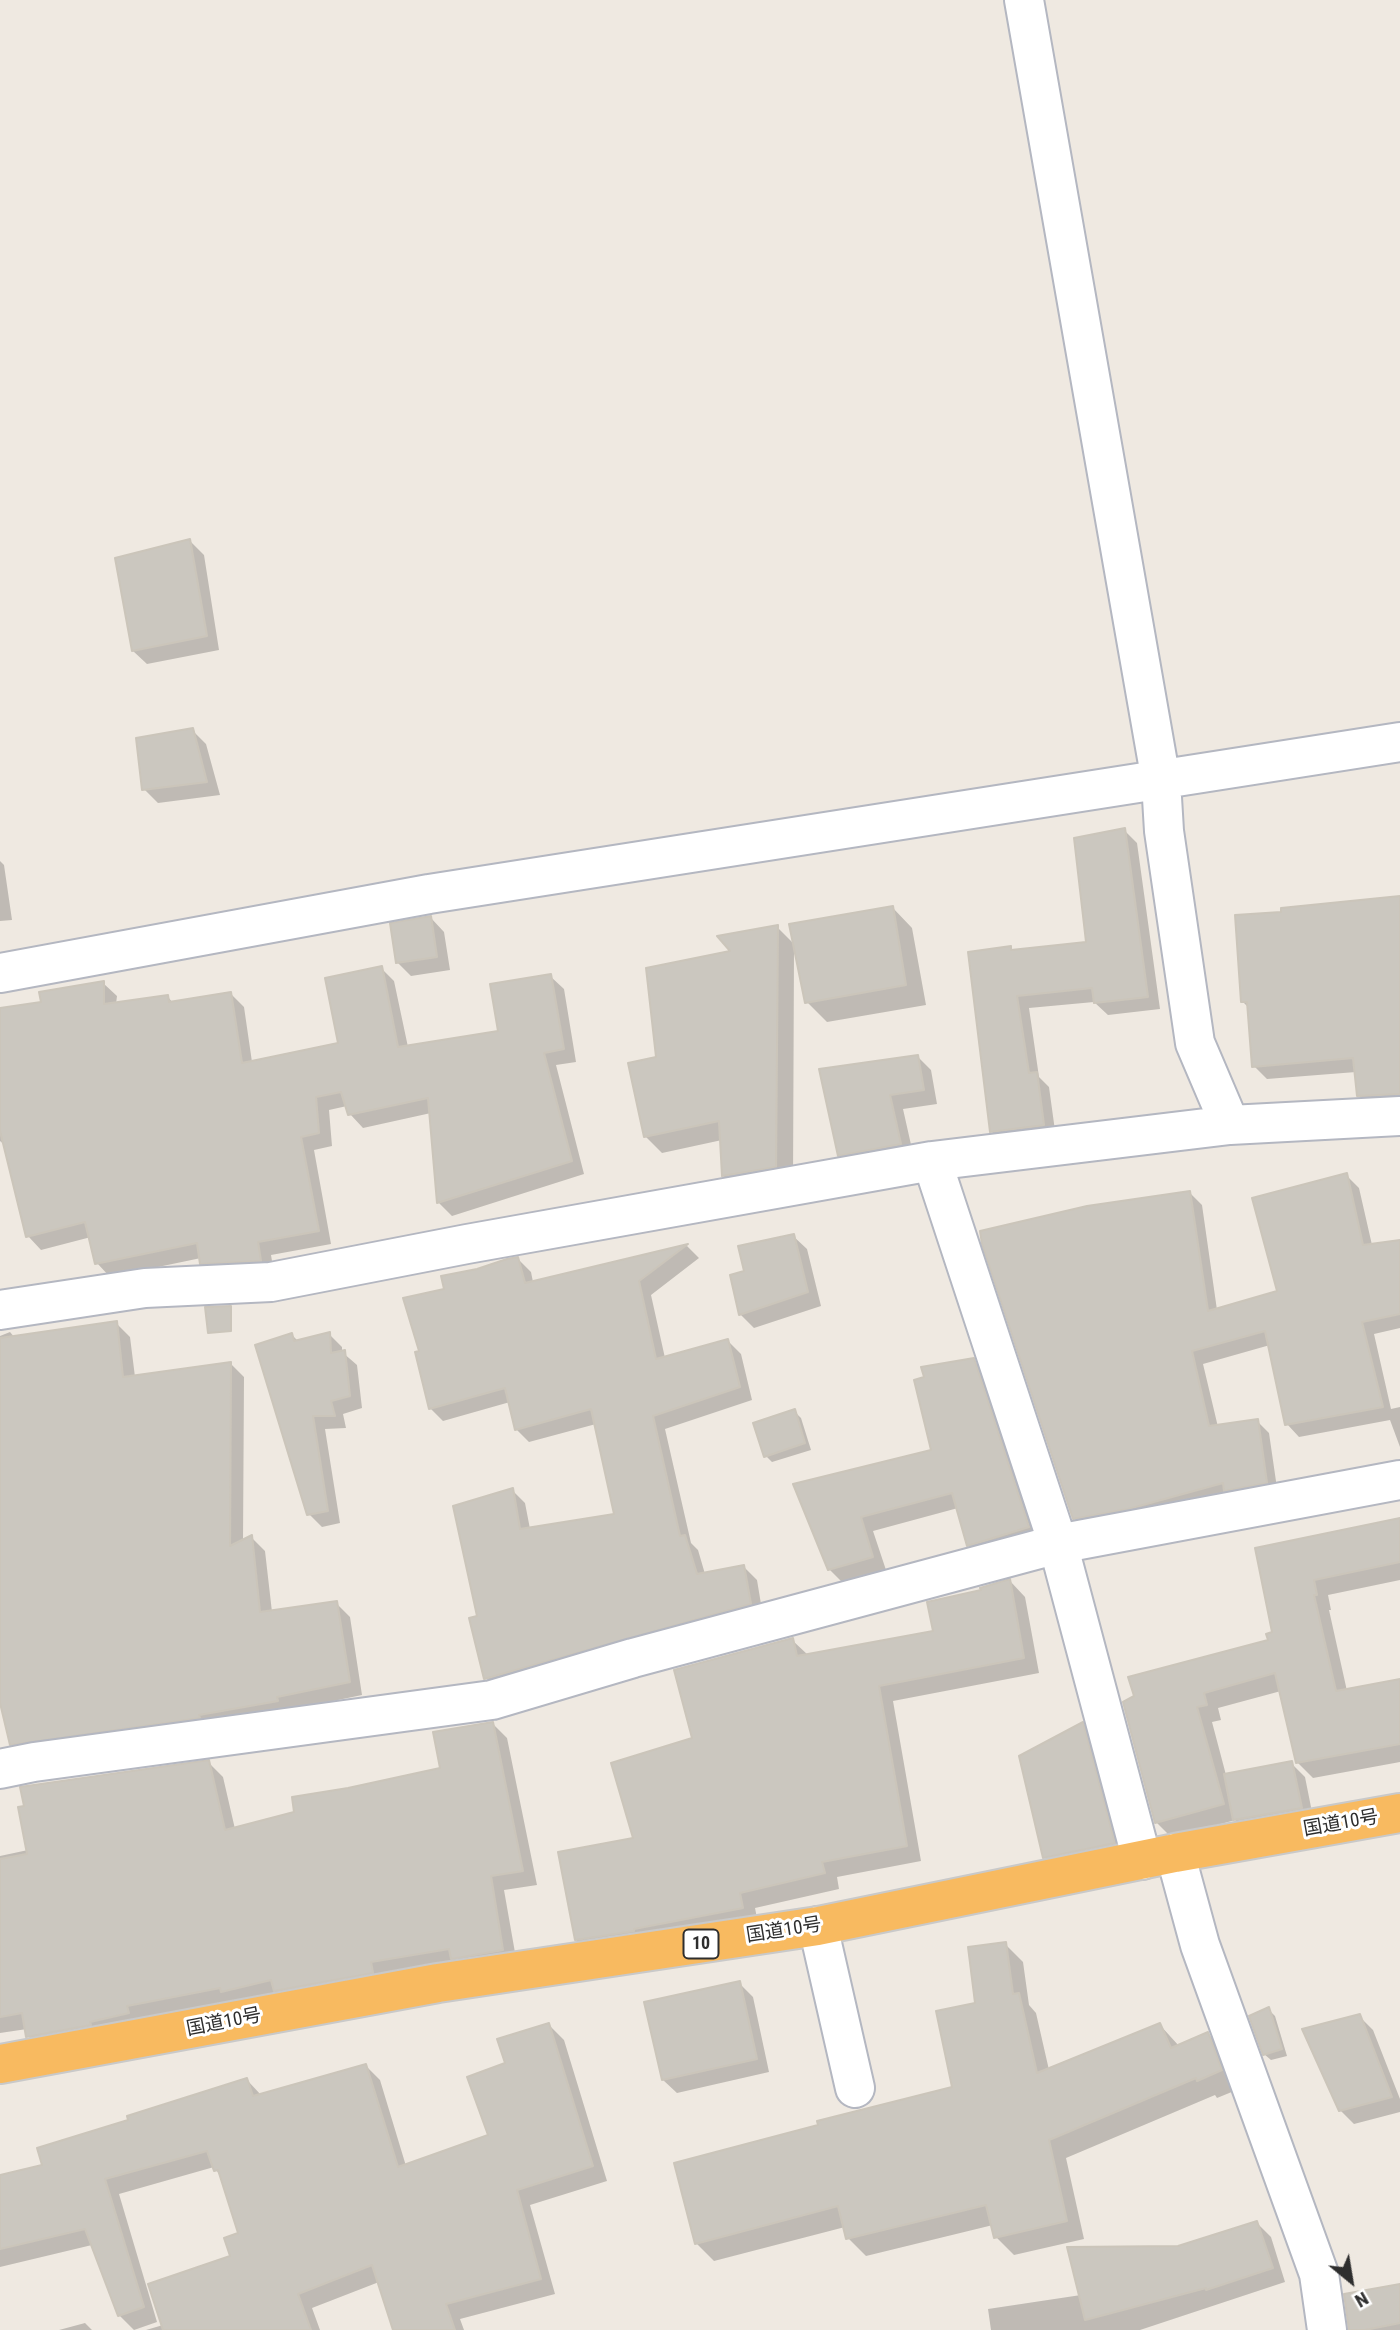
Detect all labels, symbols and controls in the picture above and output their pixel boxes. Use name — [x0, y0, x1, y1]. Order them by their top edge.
street label: 国道10号 — [1302, 1806, 1380, 1842]
street label: 国道10号 — [745, 1914, 823, 1948]
road number: 10 — [684, 1930, 718, 1958]
street label: 国道10号 — [185, 2005, 263, 2041]
north arrow — [1316, 2246, 1386, 2316]
text: N — [1351, 2287, 1373, 2312]

